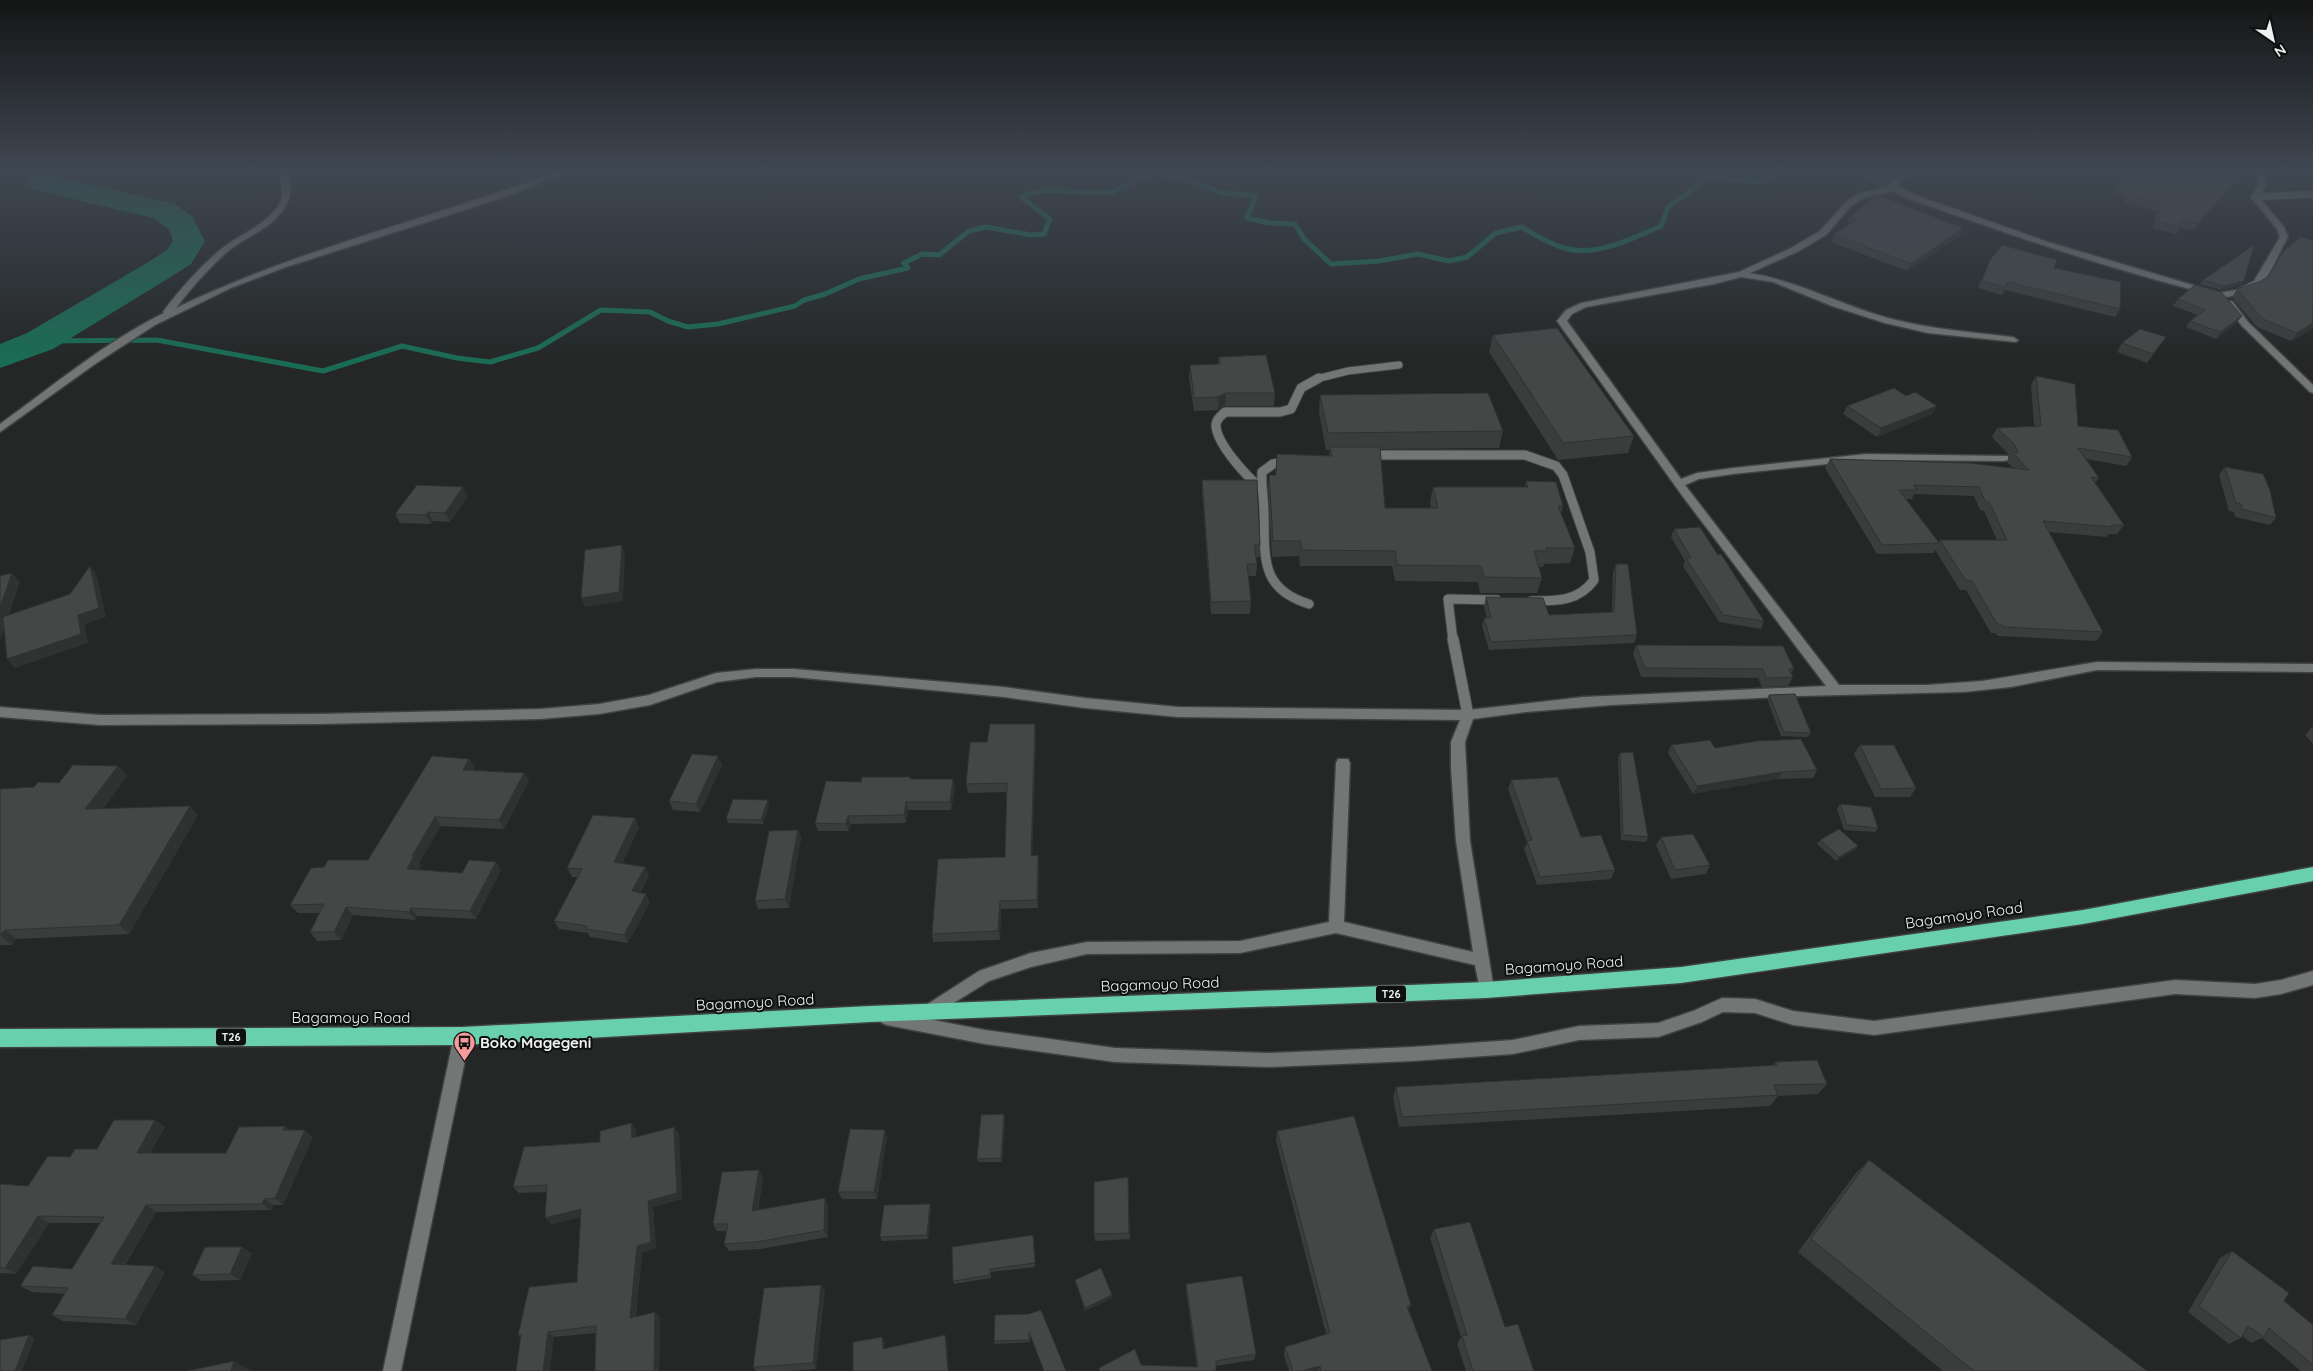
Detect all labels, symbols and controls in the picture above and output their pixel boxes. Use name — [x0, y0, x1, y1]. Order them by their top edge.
north arrow — [2248, 15, 2298, 65]
text: N — [2271, 40, 2290, 61]
street label: Bagamoyo Road — [1904, 897, 2024, 933]
street label: Bagamoyo Road — [1504, 951, 1624, 979]
street label: Bagamoyo Road — [1100, 972, 1220, 996]
road number: T26 — [1376, 986, 1406, 1002]
street label: Bagamoyo Road — [695, 989, 815, 1015]
street label: Bagamoyo Road — [292, 1008, 410, 1027]
road number: T26 — [216, 1028, 246, 1046]
bus stop icon: Boko Magegeni — [452, 1030, 476, 1061]
place label: Boko Magegeni — [480, 1033, 591, 1052]

